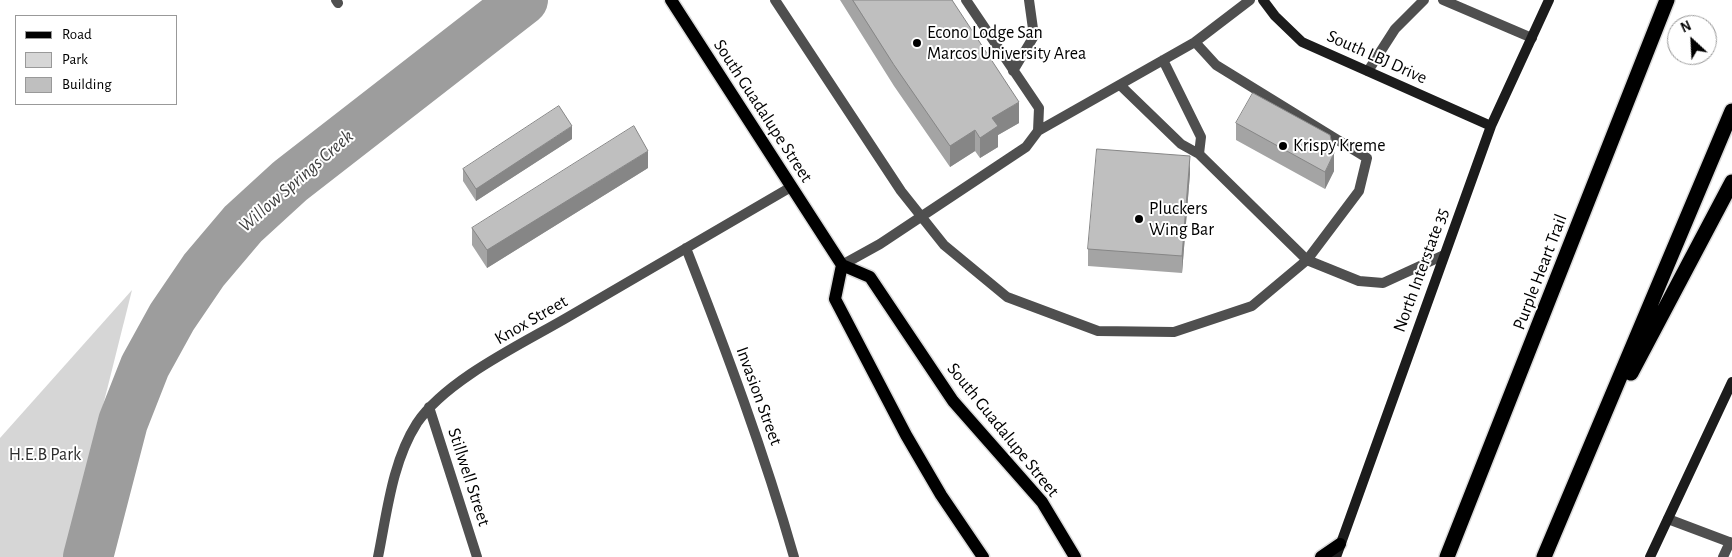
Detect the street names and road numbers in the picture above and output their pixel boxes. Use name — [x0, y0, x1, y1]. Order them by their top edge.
street label: South LBJ Drive — [1324, 25, 1430, 89]
street label: South Guadalupe Street — [709, 35, 817, 187]
street label: North Interstate 35 — [1389, 205, 1453, 335]
street label: Purple Heart Trail — [1508, 211, 1572, 333]
street label: Knox Street — [491, 290, 571, 350]
street label: Invasion Street — [731, 344, 787, 448]
street label: South Guadalupe Street — [942, 359, 1064, 501]
street label: Stillwell Street — [443, 425, 495, 529]

